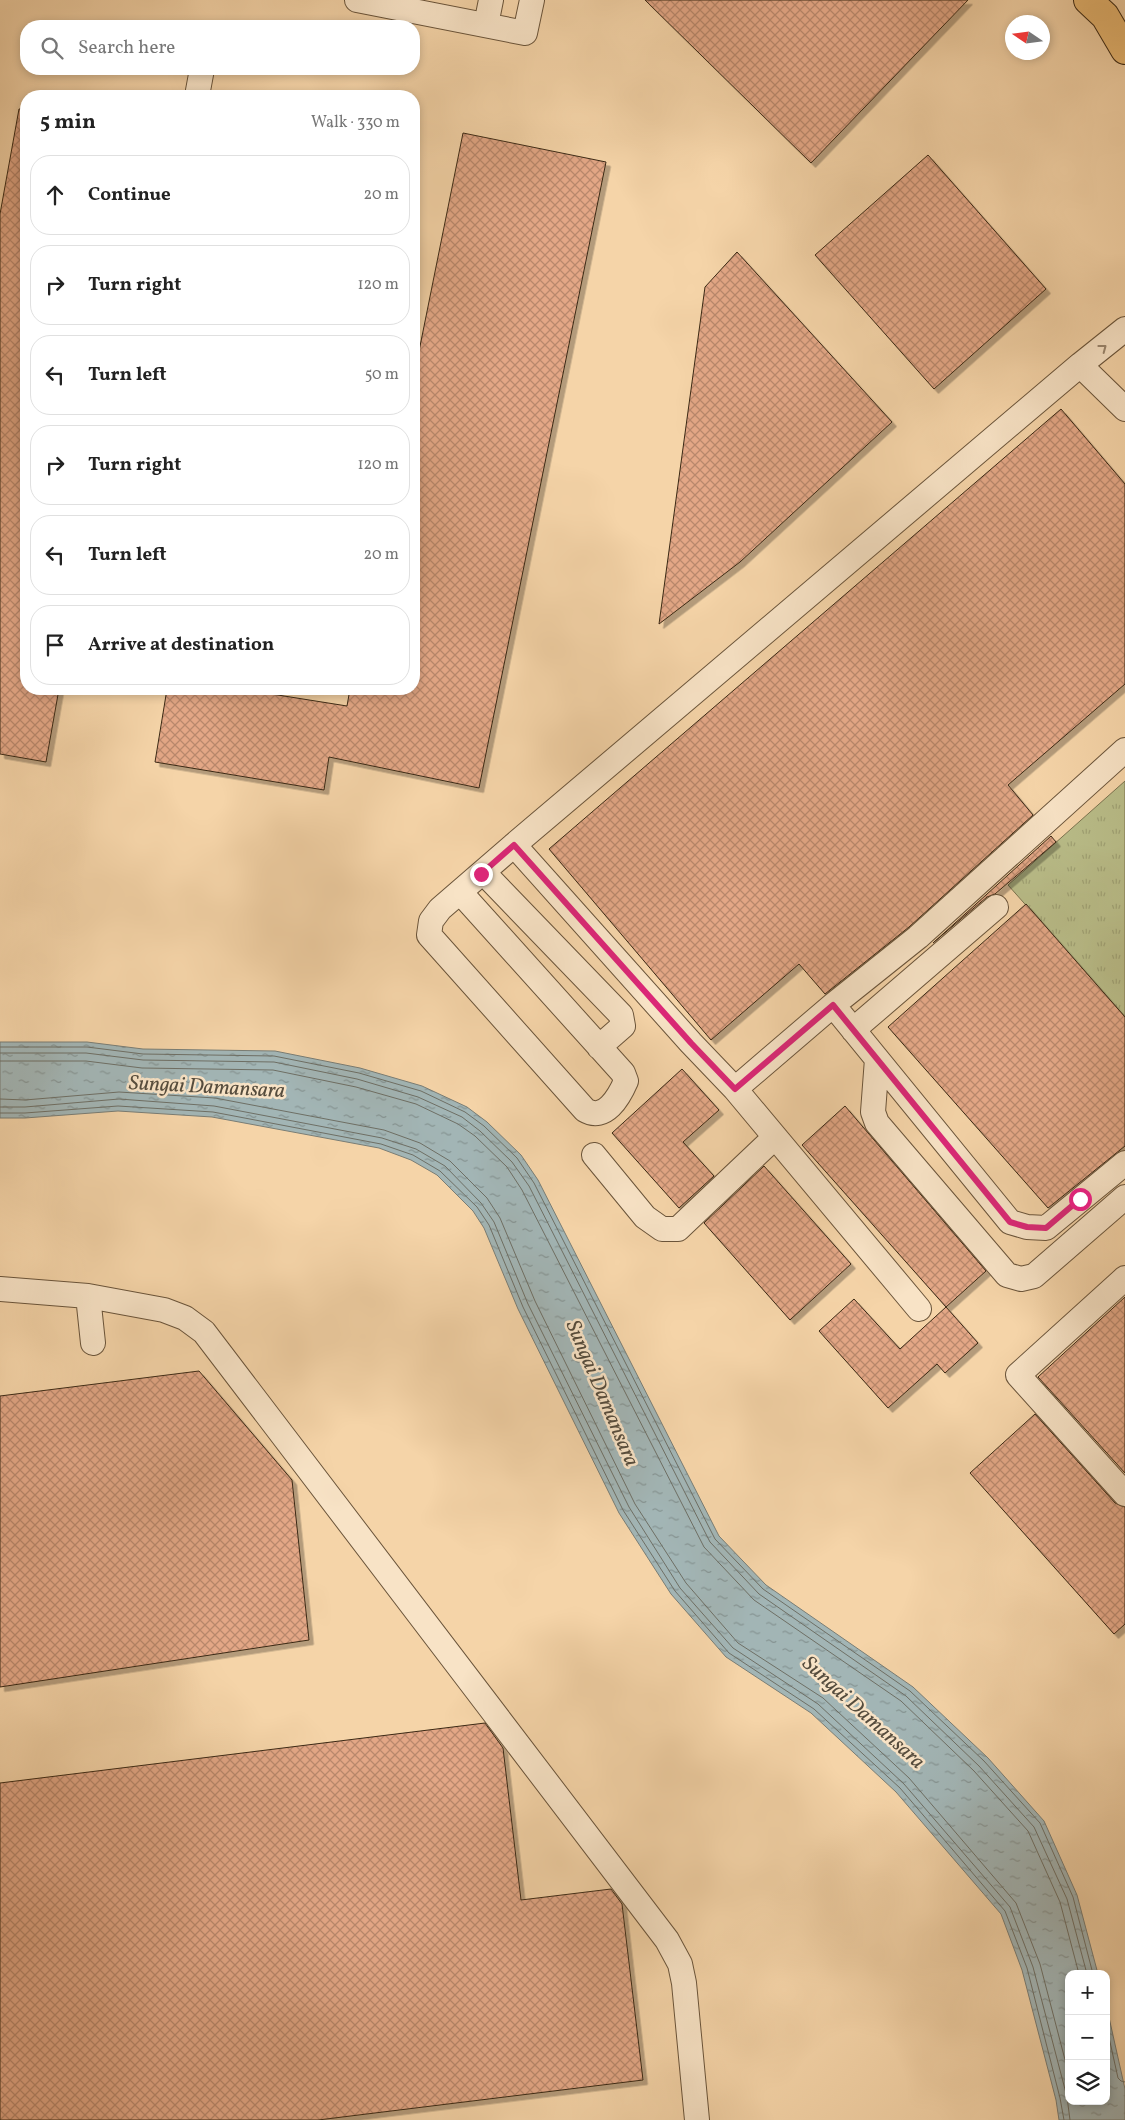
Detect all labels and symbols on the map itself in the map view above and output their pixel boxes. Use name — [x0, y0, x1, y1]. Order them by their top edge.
north arrow — [1005, 15, 1050, 60]
one-way arrow — [1097, 345, 1106, 353]
route end — [470, 863, 493, 886]
water label: Sungai Damansara — [128, 1069, 286, 1106]
route start — [1069, 1188, 1092, 1211]
water label: Sungai Damansara — [558, 1316, 646, 1471]
water label: Sungai Damansara — [795, 1650, 931, 1776]

